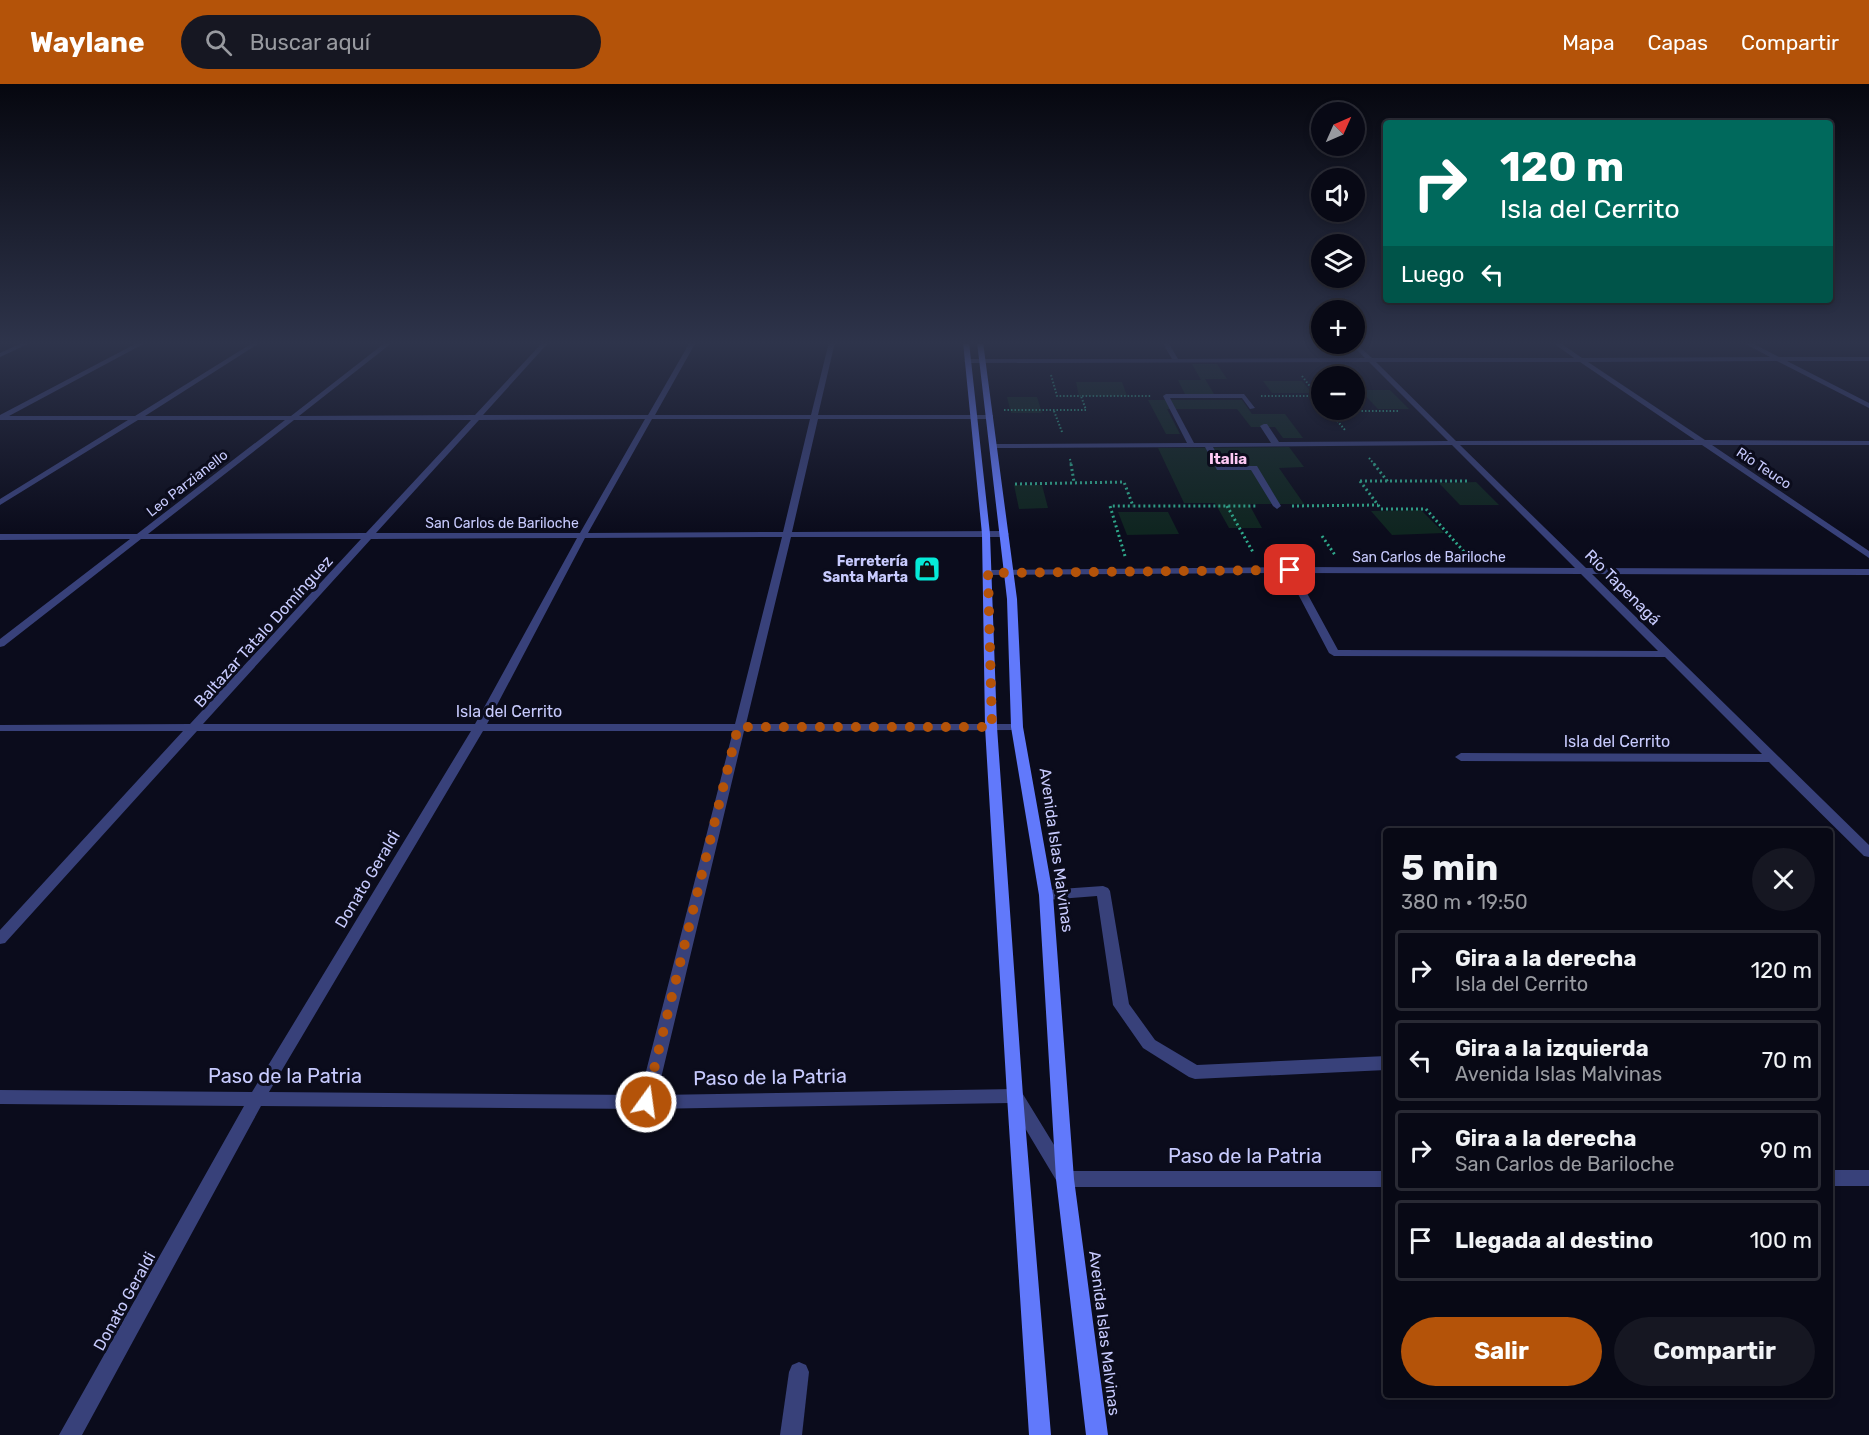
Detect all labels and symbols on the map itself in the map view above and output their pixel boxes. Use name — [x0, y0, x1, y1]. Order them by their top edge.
north arrow — [1311, 102, 1365, 156]
street label: Río Teuco — [1733, 444, 1794, 493]
street label: Leo Parzianello — [143, 446, 231, 520]
district label: Italia — [1209, 450, 1247, 468]
street label: San Carlos de Bariloche — [425, 515, 579, 532]
pin — [1264, 544, 1315, 595]
street label: Río Tapenagá — [1581, 546, 1664, 629]
street label: San Carlos de Bariloche — [1352, 549, 1506, 566]
street label: Baltazar Tatalo Domínguez — [190, 552, 337, 711]
place label: Ferretería Santa Marta — [823, 553, 908, 586]
shop icon: Ferretería Santa Marta — [912, 554, 942, 584]
street label: Isla del Cerrito — [456, 702, 562, 721]
street label: Isla del Cerrito — [1564, 732, 1670, 751]
street label: Avenida Islas Malvinas — [1036, 767, 1077, 933]
street label: Donato Geraldi — [331, 827, 404, 931]
street label: Paso de la Patria — [208, 1064, 362, 1088]
street label: Paso de la Patria — [693, 1064, 847, 1090]
position arrow — [614, 1070, 678, 1134]
street label: Paso de la Patria — [1168, 1144, 1322, 1168]
street label: Donato Geraldi — [89, 1249, 159, 1354]
street label: Avenida Islas Malvinas — [1085, 1250, 1124, 1416]

